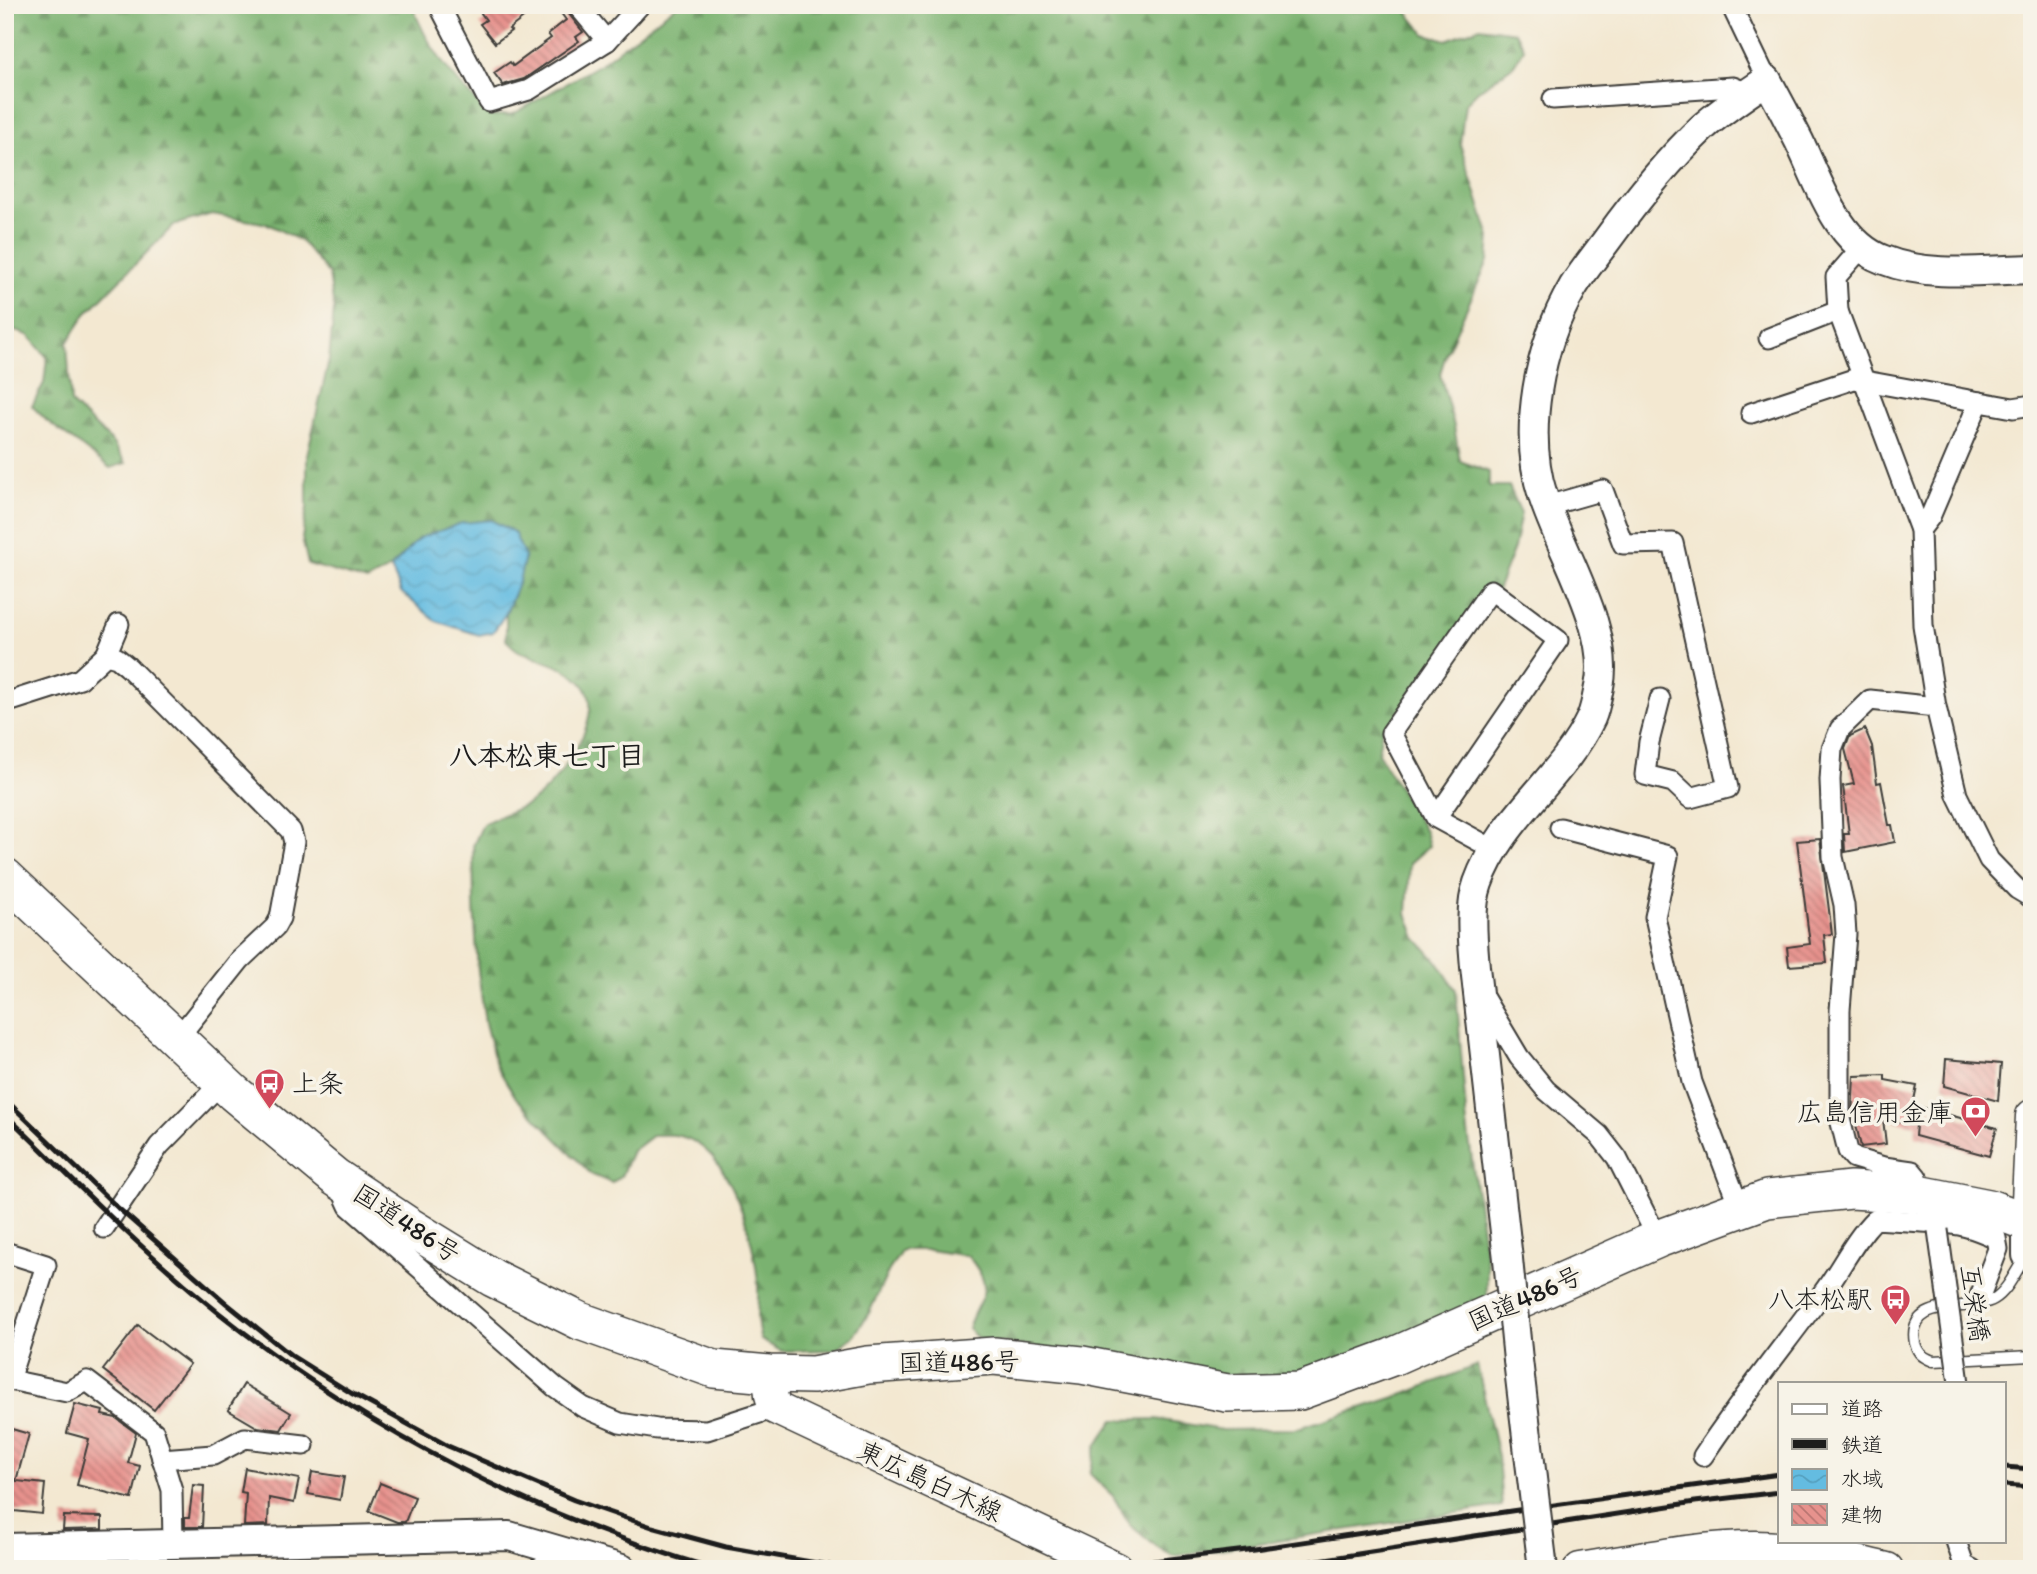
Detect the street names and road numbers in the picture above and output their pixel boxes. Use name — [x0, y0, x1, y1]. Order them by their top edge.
street label: 国道486号 — [347, 1176, 467, 1270]
street label: 国道486号 — [1463, 1259, 1587, 1337]
street label: 互栄橋 — [1954, 1262, 1996, 1344]
street label: 国道486号 — [898, 1345, 1020, 1379]
street label: 東広島白木線 — [853, 1434, 1007, 1528]

